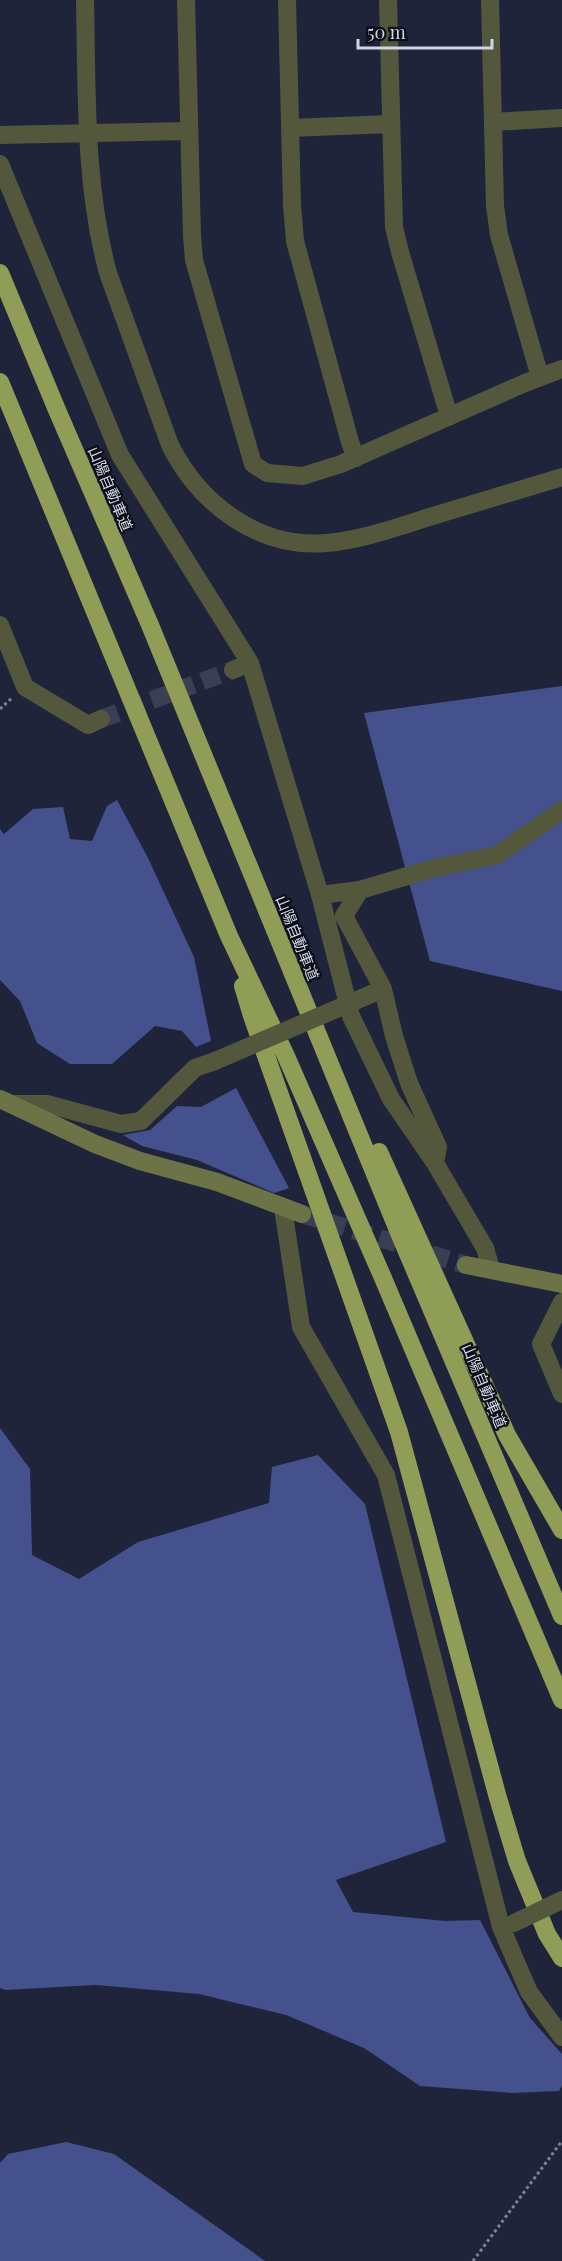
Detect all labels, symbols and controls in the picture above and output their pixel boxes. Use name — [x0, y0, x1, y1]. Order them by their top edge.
scale bar — [358, 12, 492, 50]
text: 50 m — [367, 20, 406, 44]
street label: 山陽自動車道 — [84, 443, 138, 534]
street label: 山陽自動車道 — [272, 892, 324, 983]
street label: 山陽自動車道 — [458, 1340, 512, 1431]

